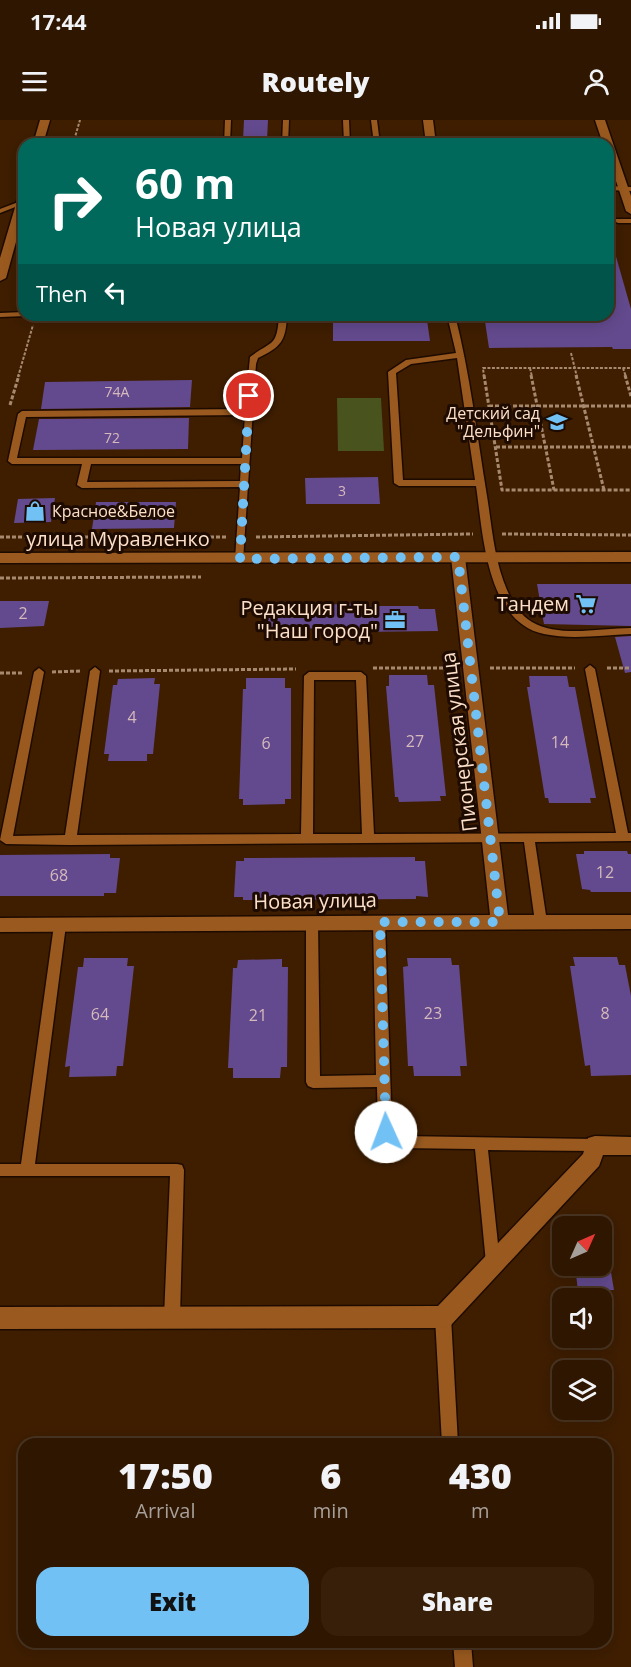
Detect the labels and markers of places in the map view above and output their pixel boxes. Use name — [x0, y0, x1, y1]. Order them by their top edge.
pin — [223, 370, 274, 421]
place label: Детский сад "Дельфин" — [446, 402, 540, 442]
school or university icon: Детский сад "Дельфин" — [545, 410, 569, 434]
shop icon: Красное&Белое — [23, 499, 47, 523]
place label: Красное&Белое — [52, 500, 175, 522]
place label: Тандем — [497, 590, 569, 617]
supermarket icon: Тандем — [574, 592, 598, 616]
place label: Редакция г-ты "Наш город" — [240, 594, 378, 644]
office icon: Редакция г-ты "Наш город" — [383, 608, 407, 632]

